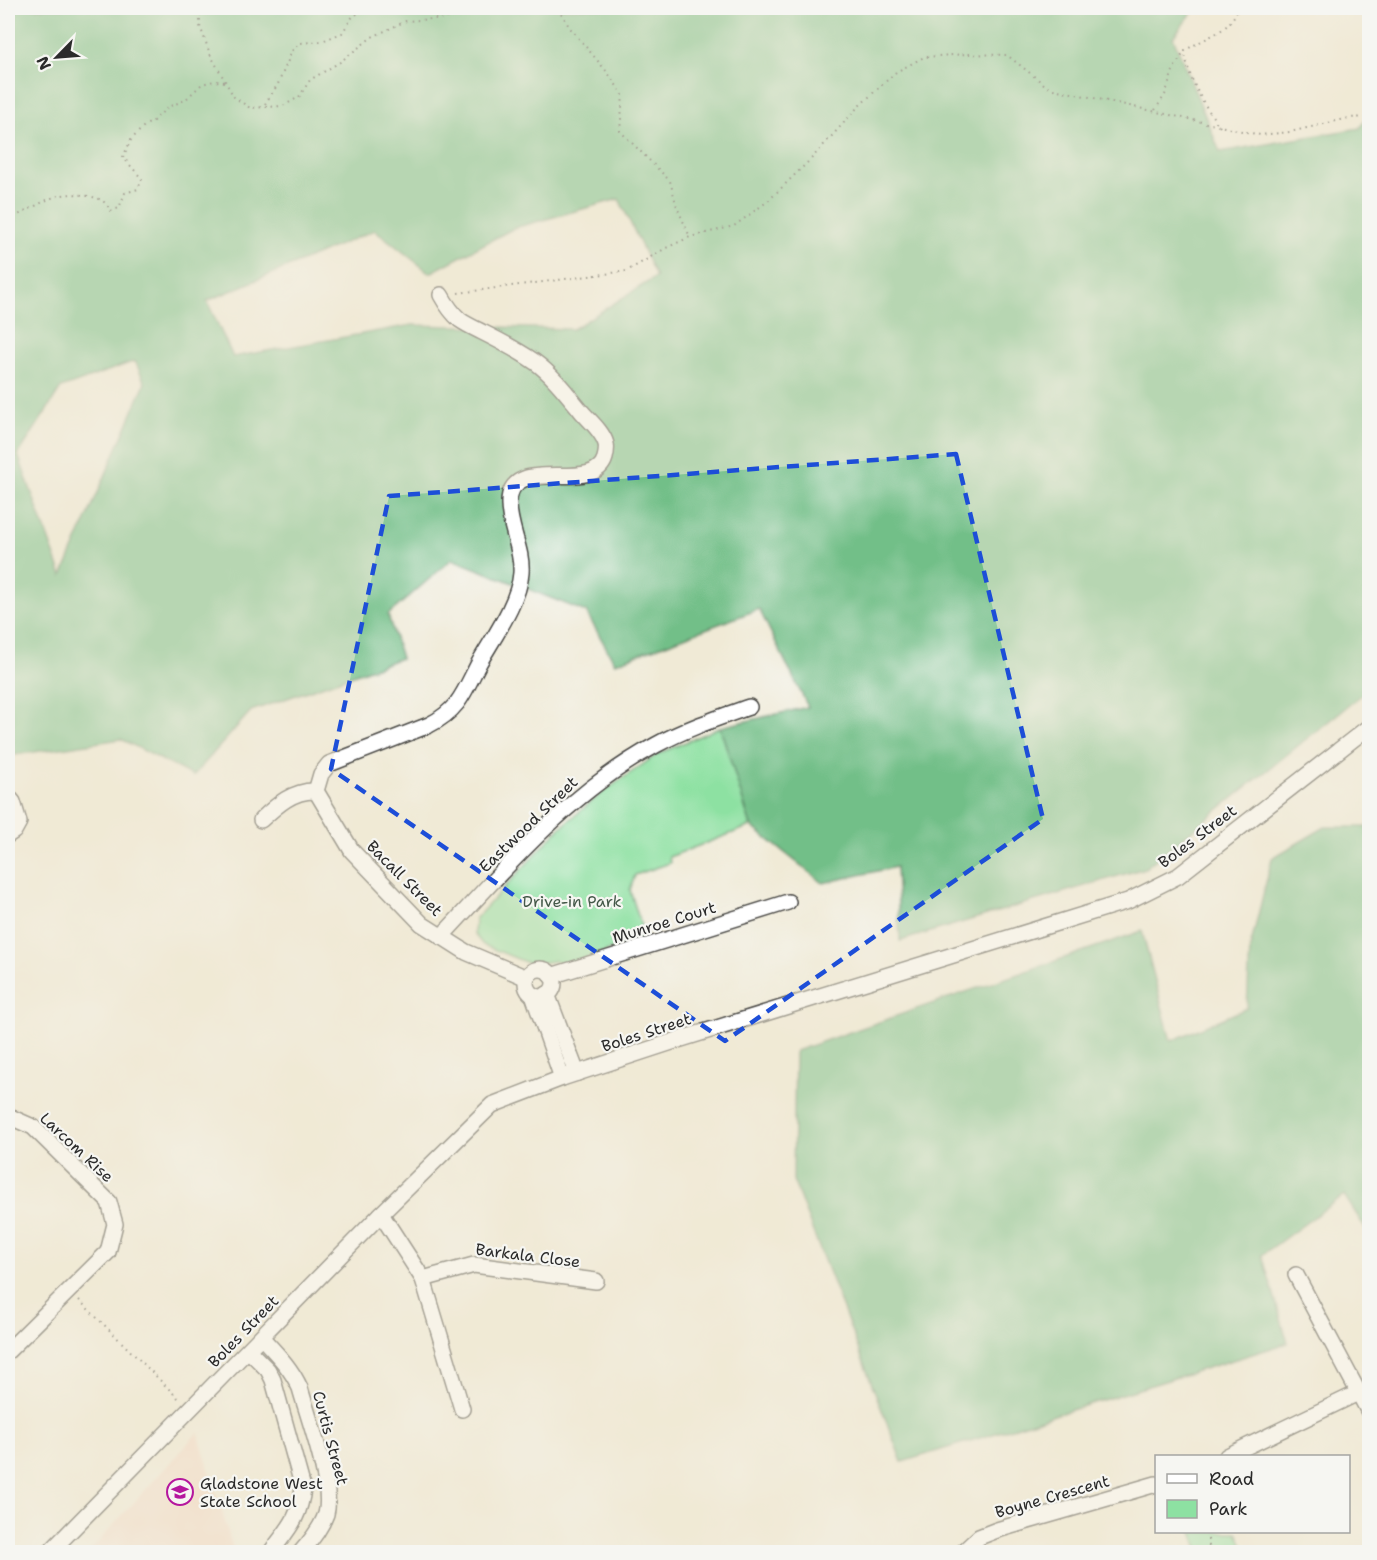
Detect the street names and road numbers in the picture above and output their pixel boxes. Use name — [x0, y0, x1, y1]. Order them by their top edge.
street label: Eastwood Street — [474, 772, 582, 877]
street label: Boles Street — [1154, 800, 1241, 873]
street label: Bacall Street — [362, 836, 447, 921]
street label: Munroe Court — [610, 897, 718, 948]
street label: Boles Street — [599, 1008, 694, 1057]
street label: Larcom Rise — [35, 1108, 118, 1187]
street label: Barkala Close — [474, 1239, 581, 1272]
street label: Boles Street — [204, 1291, 283, 1372]
street label: Curtis Street — [308, 1389, 353, 1488]
street label: Boyne Crescent — [993, 1470, 1112, 1523]

